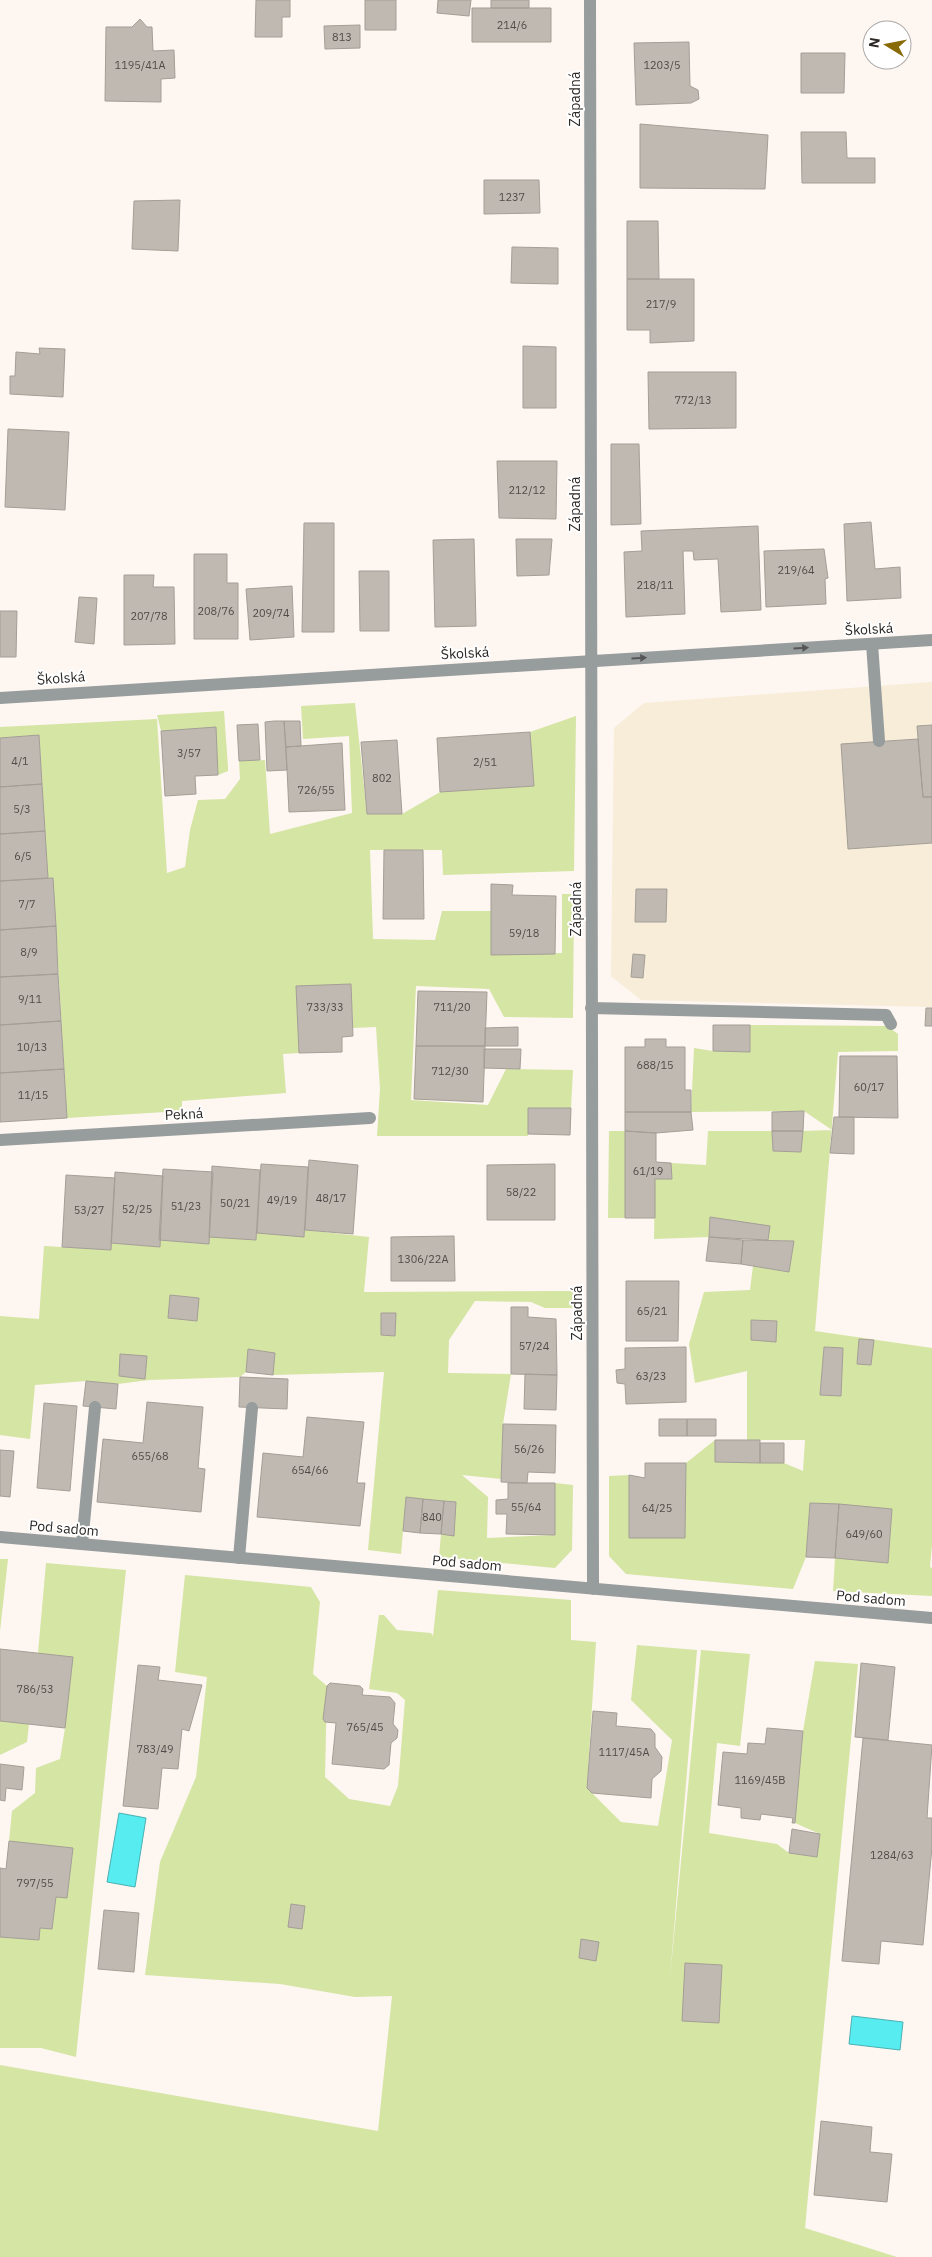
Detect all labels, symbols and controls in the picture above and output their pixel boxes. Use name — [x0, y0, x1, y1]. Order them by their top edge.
house number: 214/6 — [497, 18, 527, 32]
north arrow — [862, 20, 912, 70]
house number: 813 — [332, 30, 352, 44]
text: N — [864, 36, 884, 49]
house number: 1195/41A — [115, 58, 165, 72]
house number: 1203/5 — [643, 58, 681, 72]
street label: Západná — [566, 71, 584, 126]
house number: 1237 — [499, 190, 525, 204]
house number: 217/9 — [646, 297, 676, 311]
house number: 772/13 — [674, 393, 712, 407]
street label: Západná — [566, 476, 584, 531]
house number: 212/12 — [508, 483, 546, 497]
house number: 219/64 — [777, 563, 815, 577]
house number: 218/11 — [636, 578, 674, 592]
house number: 208/76 — [197, 604, 235, 618]
house number: 209/74 — [252, 606, 290, 620]
house number: 207/78 — [130, 609, 168, 623]
street label: Školská — [844, 618, 894, 639]
street label: Školská — [440, 642, 490, 663]
one-way arrow — [793, 644, 809, 652]
one-way arrow — [631, 653, 647, 661]
street label: Školská — [36, 666, 86, 689]
house number: 3/57 — [177, 746, 201, 760]
house number: 4/1 — [11, 754, 29, 768]
house number: 2/51 — [473, 755, 497, 769]
house number: 802 — [372, 771, 392, 785]
house number: 726/55 — [297, 783, 335, 797]
house number: 5/3 — [13, 802, 31, 816]
house number: 6/5 — [14, 849, 32, 863]
street label: Západná — [567, 881, 585, 936]
house number: 7/7 — [18, 897, 36, 911]
house number: 59/18 — [509, 926, 539, 940]
house number: 8/9 — [20, 945, 38, 959]
house number: 9/11 — [18, 992, 42, 1006]
house number: 733/33 — [306, 1000, 344, 1014]
house number: 711/20 — [433, 1000, 471, 1014]
house number: 10/13 — [17, 1040, 47, 1054]
house number: 688/15 — [636, 1058, 674, 1072]
house number: 712/30 — [431, 1064, 469, 1078]
house number: 60/17 — [854, 1080, 884, 1094]
house number: 11/15 — [18, 1088, 48, 1102]
street label: Pekná — [164, 1104, 204, 1124]
house number: 61/19 — [633, 1164, 663, 1178]
house number: 58/22 — [506, 1185, 536, 1199]
house number: 48/17 — [316, 1191, 346, 1205]
house number: 49/19 — [267, 1193, 297, 1207]
house number: 50/21 — [220, 1196, 251, 1210]
house number: 51/23 — [171, 1199, 201, 1213]
house number: 52/25 — [122, 1202, 152, 1216]
house number: 53/27 — [74, 1203, 104, 1217]
house number: 1306/22A — [398, 1252, 448, 1266]
street label: Západná — [568, 1285, 586, 1340]
house number: 65/21 — [637, 1304, 668, 1318]
house number: 57/24 — [519, 1339, 550, 1353]
house number: 63/23 — [636, 1369, 666, 1383]
house number: 56/26 — [514, 1442, 544, 1456]
house number: 655/68 — [131, 1449, 169, 1463]
house number: 654/66 — [291, 1463, 329, 1477]
house number: 55/64 — [511, 1500, 542, 1514]
house number: 64/25 — [642, 1501, 672, 1515]
house number: 840 — [422, 1510, 442, 1524]
street label: Pod sadom — [28, 1516, 100, 1540]
house number: 649/60 — [845, 1527, 883, 1541]
street label: Pod sadom — [431, 1551, 503, 1575]
street label: Pod sadom — [835, 1586, 907, 1610]
house number: 786/53 — [16, 1682, 54, 1696]
house number: 765/45 — [346, 1720, 384, 1734]
house number: 783/49 — [136, 1742, 174, 1756]
house number: 1117/45A — [599, 1745, 649, 1759]
house number: 1169/45B — [735, 1773, 786, 1787]
house number: 1284/63 — [870, 1848, 914, 1862]
house number: 797/55 — [16, 1876, 54, 1890]

